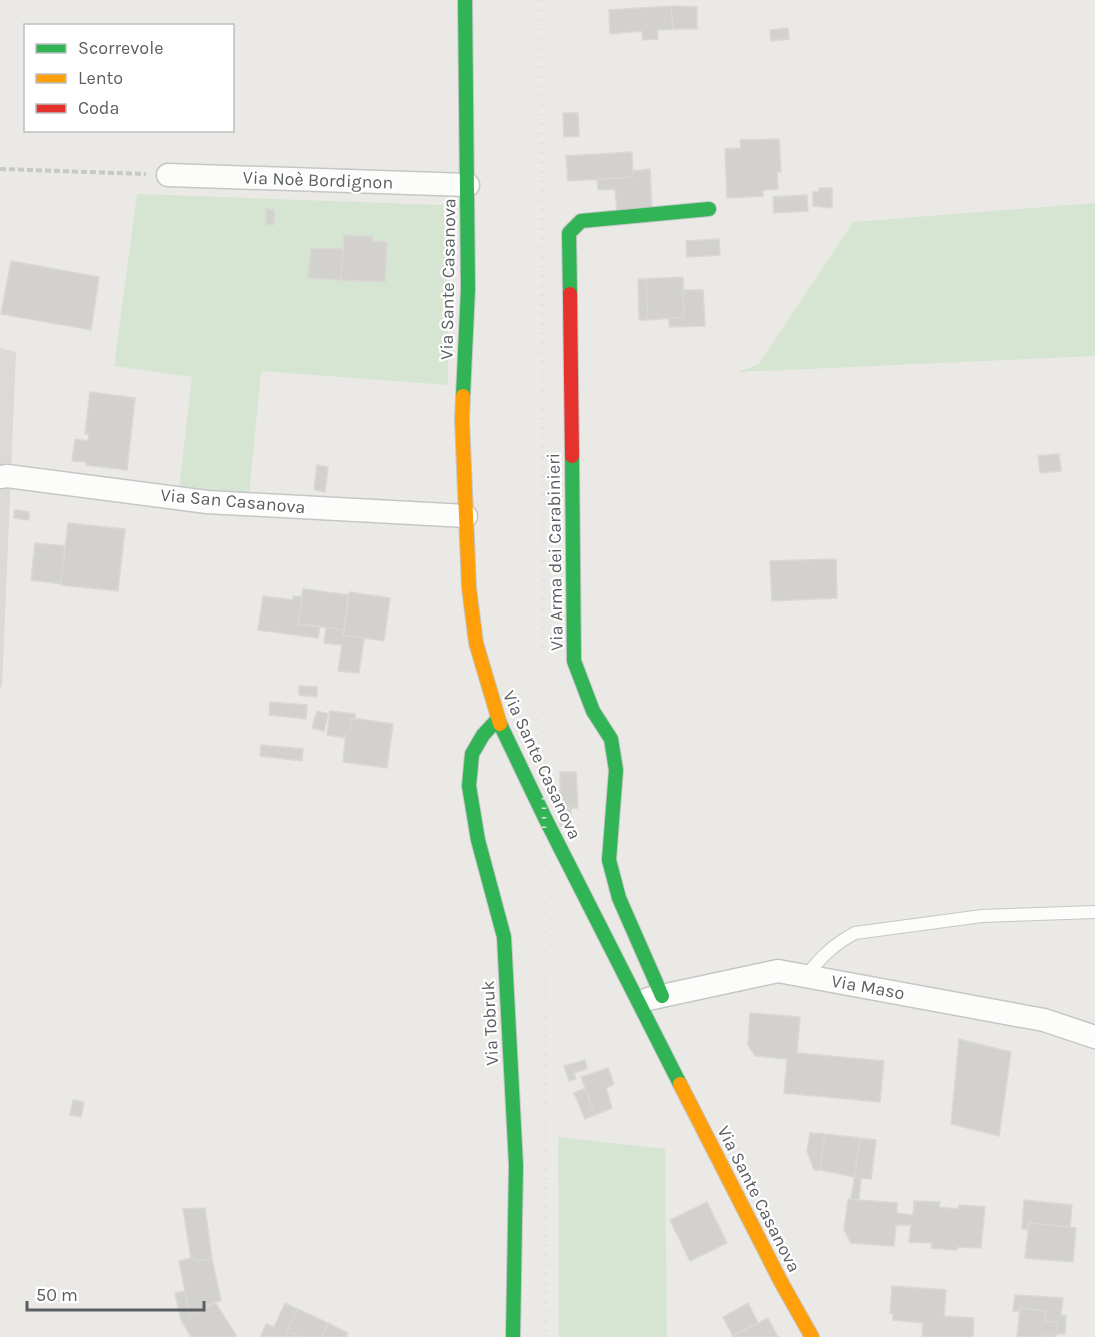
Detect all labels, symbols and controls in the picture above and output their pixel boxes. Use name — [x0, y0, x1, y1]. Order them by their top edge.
legend — [24, 24, 234, 132]
text: Scorrevole — [78, 37, 163, 59]
text: Lento — [78, 67, 123, 89]
text: Coda — [78, 97, 119, 119]
street label: Via Noè Bordignon — [242, 166, 394, 194]
street label: Via Sante Casanova — [436, 198, 460, 360]
street label: Via Arma dei Carabinieri — [542, 453, 568, 651]
street label: Via San Casanova — [160, 484, 306, 518]
street label: Via Sante Casanova — [498, 687, 586, 843]
street label: Via Maso — [830, 970, 906, 1004]
street label: Via Tobruk — [477, 980, 503, 1066]
street label: Via Sante Casanova — [713, 1122, 805, 1276]
scale bar — [27, 1274, 204, 1312]
text: 50 m — [36, 1284, 78, 1306]

